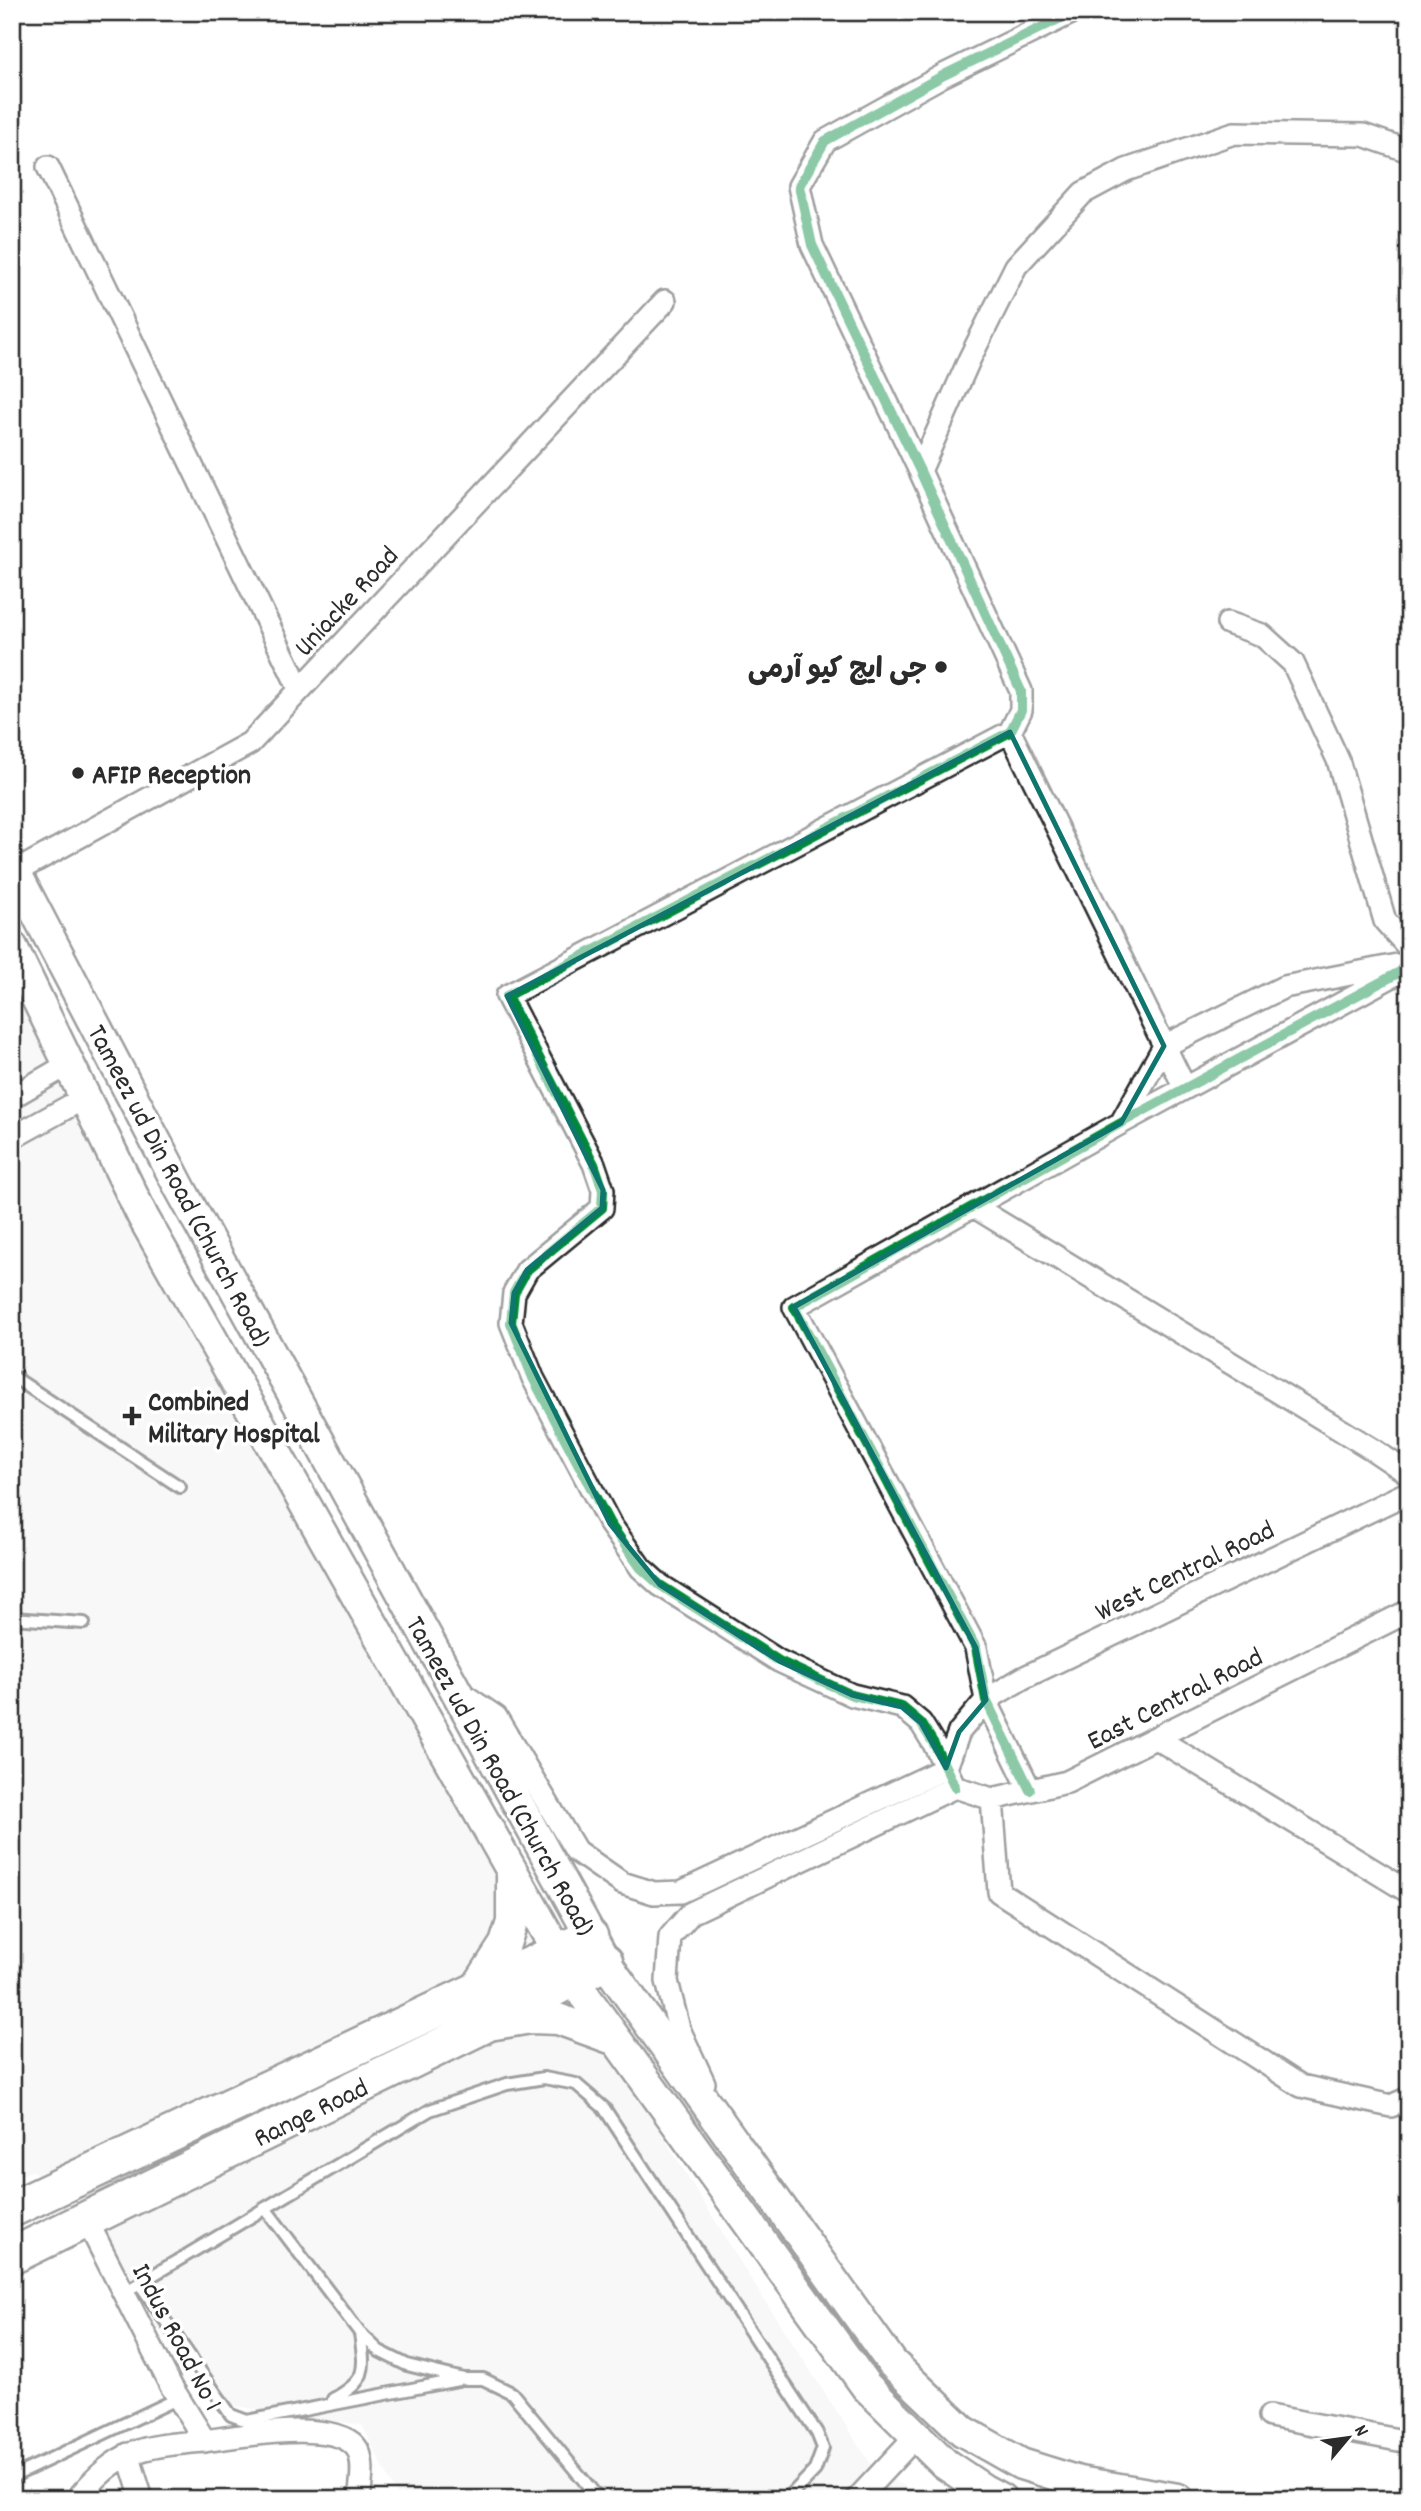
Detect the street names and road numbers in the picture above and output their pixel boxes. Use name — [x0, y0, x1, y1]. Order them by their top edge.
street label: Uniacke Road — [287, 539, 411, 668]
street label: Tameez ud Din Road (Church Road) — [74, 1019, 279, 1356]
street label: West Central Road — [1090, 1513, 1283, 1634]
street label: Tameez ud Din Road (Church Road) — [393, 1610, 603, 1945]
street label: East Central Road — [1081, 1640, 1271, 1763]
street label: Range Road — [248, 2071, 376, 2160]
street label: Indus Road No 1 — [119, 2257, 230, 2420]

